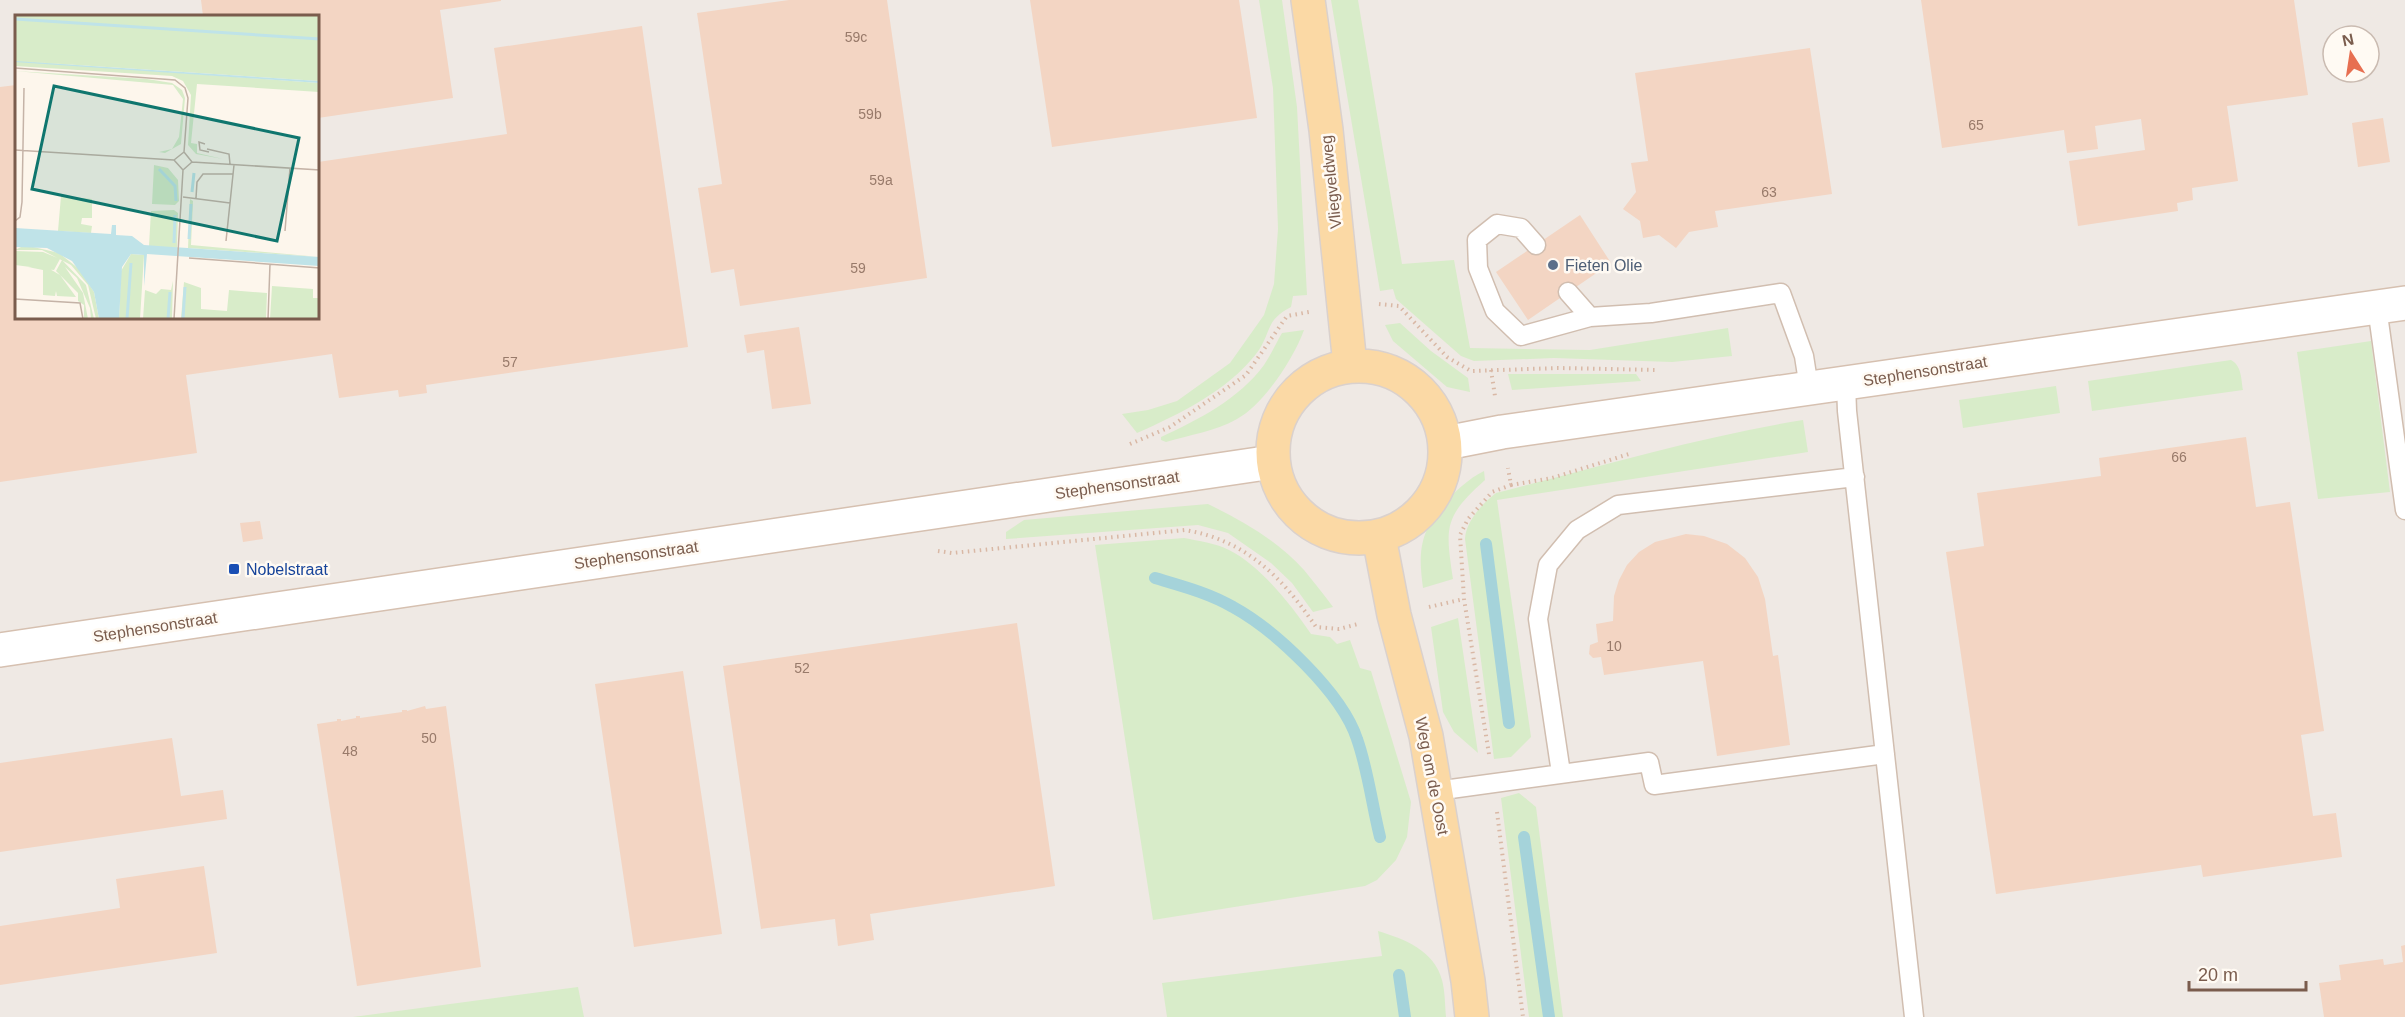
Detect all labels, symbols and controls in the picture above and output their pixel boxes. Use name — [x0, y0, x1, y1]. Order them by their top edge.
inset map — [15, 15, 320, 320]
north arrow — [2321, 24, 2381, 84]
house number: 59c — [845, 29, 867, 45]
text: N — [2341, 30, 2355, 49]
house number: 59b — [858, 106, 882, 122]
house number: 65 — [1968, 117, 1984, 133]
street label: Vliegveldweg — [1318, 134, 1344, 230]
house number: 59a — [869, 172, 893, 188]
house number: 63 — [1761, 184, 1777, 200]
place label: Fieten Olie — [1565, 257, 1642, 274]
marker: Fieten Olie — [1546, 258, 1560, 272]
house number: 59 — [850, 260, 866, 276]
street label: Stephensonstraat — [1862, 353, 1989, 389]
house number: 57 — [502, 354, 518, 370]
house number: 66 — [2171, 449, 2187, 465]
street label: Stephensonstraat — [1054, 468, 1181, 502]
street label: Stephensonstraat — [573, 538, 700, 572]
place label: Nobelstraat — [246, 561, 328, 578]
marker: Nobelstraat — [227, 562, 241, 576]
street label: Stephensonstraat — [92, 609, 219, 645]
house number: 10 — [1606, 638, 1622, 654]
house number: 52 — [794, 660, 810, 676]
street label: Weg om de Oost — [1412, 716, 1452, 837]
house number: 50 — [421, 730, 437, 746]
house number: 48 — [342, 743, 358, 759]
scale bar — [2189, 954, 2306, 992]
text: 20 m — [2198, 965, 2238, 985]

